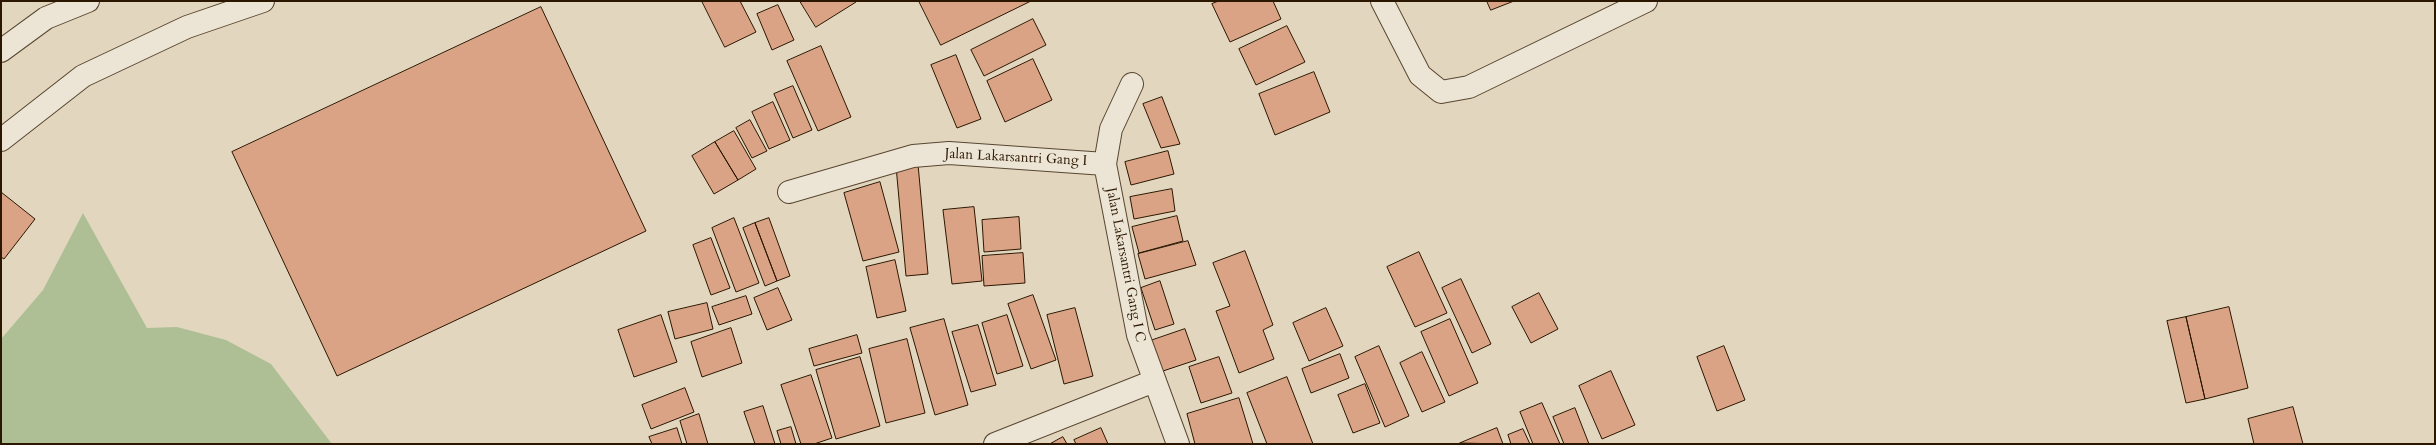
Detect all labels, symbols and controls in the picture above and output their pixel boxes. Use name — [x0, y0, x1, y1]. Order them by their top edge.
street label: Jalan Lakarsantri Gang I — [944, 146, 1088, 170]
street label: Jalan Lakarsantri Gang I C — [1102, 186, 1148, 344]

